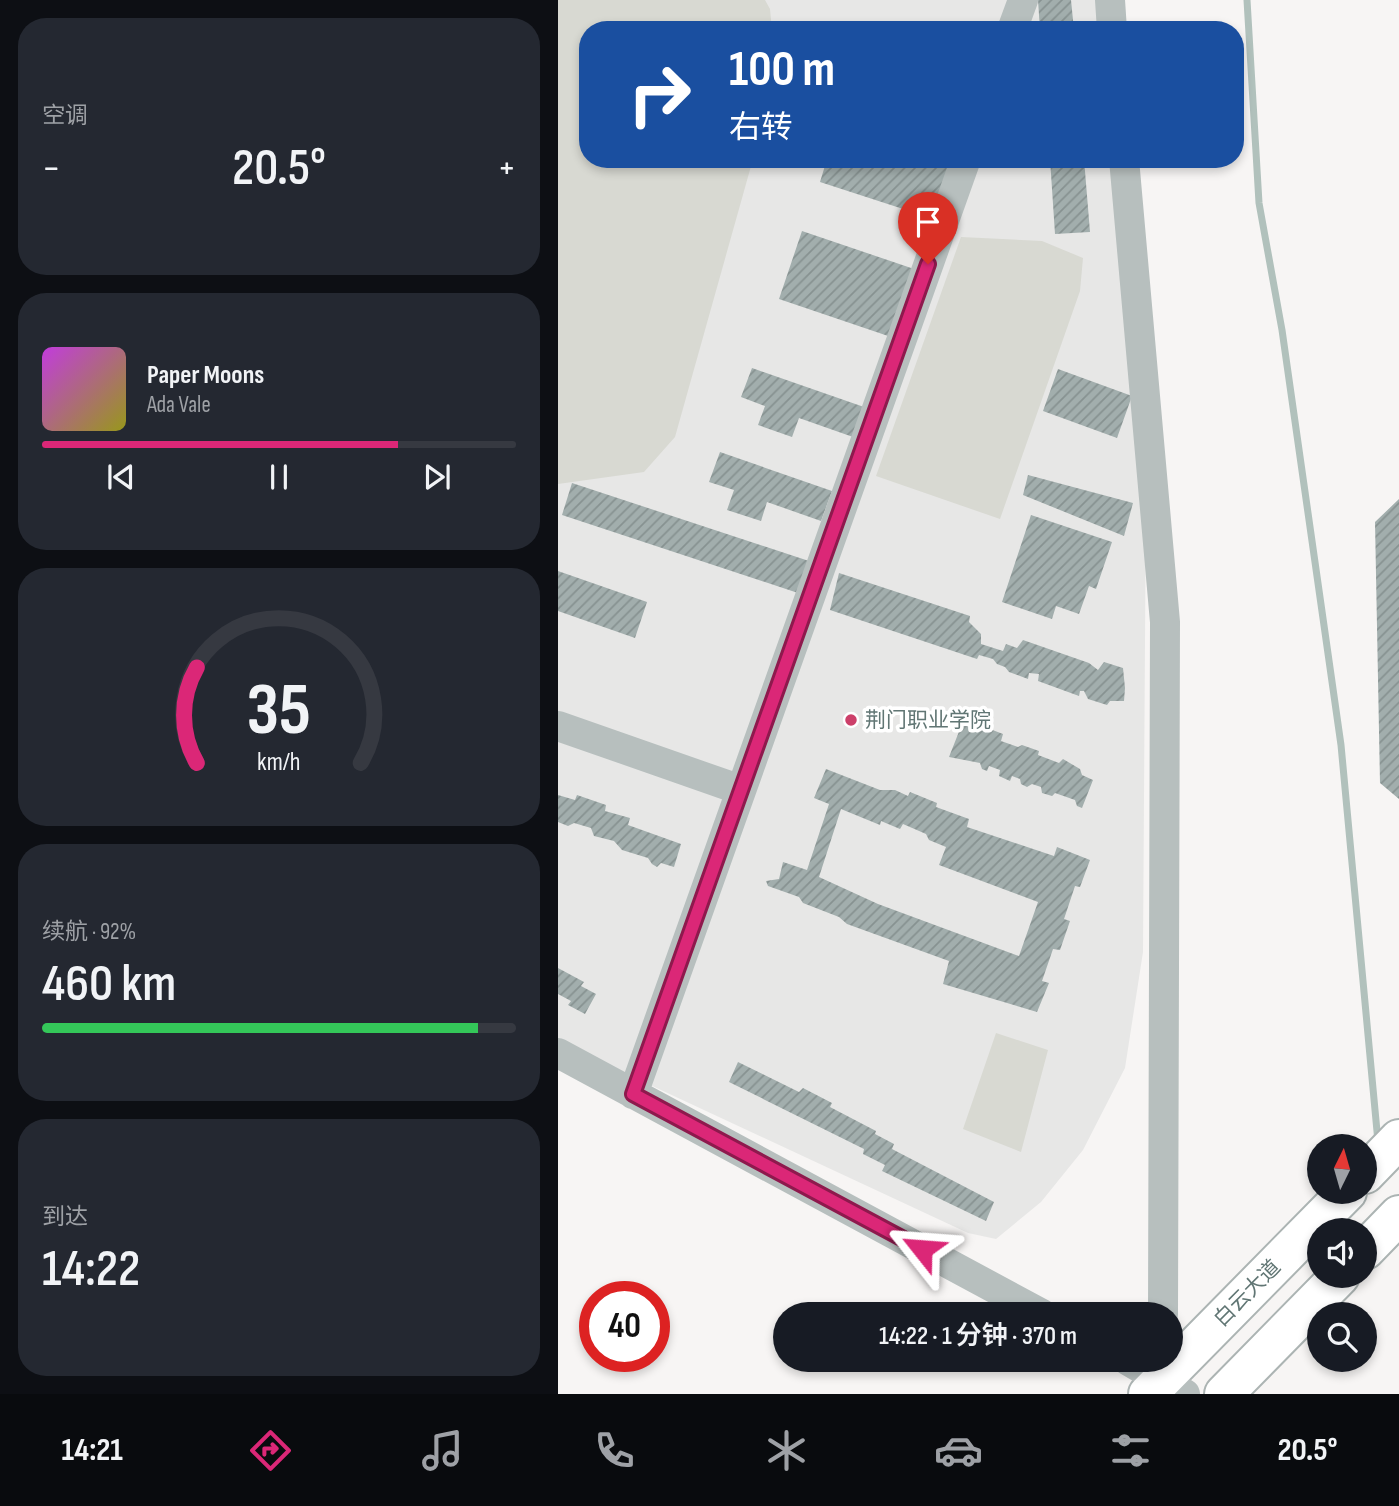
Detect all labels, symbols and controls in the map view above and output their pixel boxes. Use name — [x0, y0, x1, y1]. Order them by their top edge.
text: 100 m — [729, 41, 835, 100]
icon: right — [614, 49, 705, 140]
text: 空调 — [42, 102, 88, 130]
text: 右转 — [729, 109, 793, 148]
text: 20.5° — [232, 137, 326, 200]
text: − — [42, 146, 61, 191]
text: + — [497, 146, 516, 191]
pin — [898, 192, 958, 264]
icon: arrive — [909, 203, 947, 241]
text: Paper Moons — [147, 360, 264, 391]
text: Ada Vale — [147, 391, 211, 419]
icon: previous — [102, 458, 140, 496]
icon: pause — [260, 458, 298, 496]
icon: next — [418, 458, 456, 496]
text: 35 — [247, 667, 311, 755]
place label: 荆门职业学院 — [865, 708, 991, 733]
marker: 荆门职业学院 — [843, 712, 859, 728]
text: km/h — [257, 747, 301, 778]
text: 续航 · 92% — [42, 918, 136, 946]
text: 460 km — [42, 953, 176, 1016]
north arrow — [1307, 1134, 1377, 1204]
map controls — [1307, 1134, 1377, 1372]
text: 到达 — [42, 1203, 88, 1231]
position arrow — [885, 1212, 959, 1286]
button: sound — [1307, 1218, 1377, 1288]
text: 14:22 — [42, 1238, 140, 1301]
street label: 白云大道 — [1209, 1255, 1286, 1332]
speed limit sign: 40 — [579, 1281, 670, 1372]
button: search — [1307, 1302, 1377, 1372]
text: 14:22 · 1 分钟 · 370 m — [879, 1321, 1077, 1352]
icon: directions — [246, 1426, 295, 1475]
icon: music — [418, 1426, 467, 1475]
icon: phone — [590, 1426, 639, 1475]
icon: climate — [762, 1426, 811, 1475]
icon: car — [934, 1426, 983, 1475]
icon: filters — [1106, 1426, 1155, 1475]
text: 14:21 — [61, 1431, 123, 1470]
text: 20.5° — [1278, 1431, 1337, 1470]

